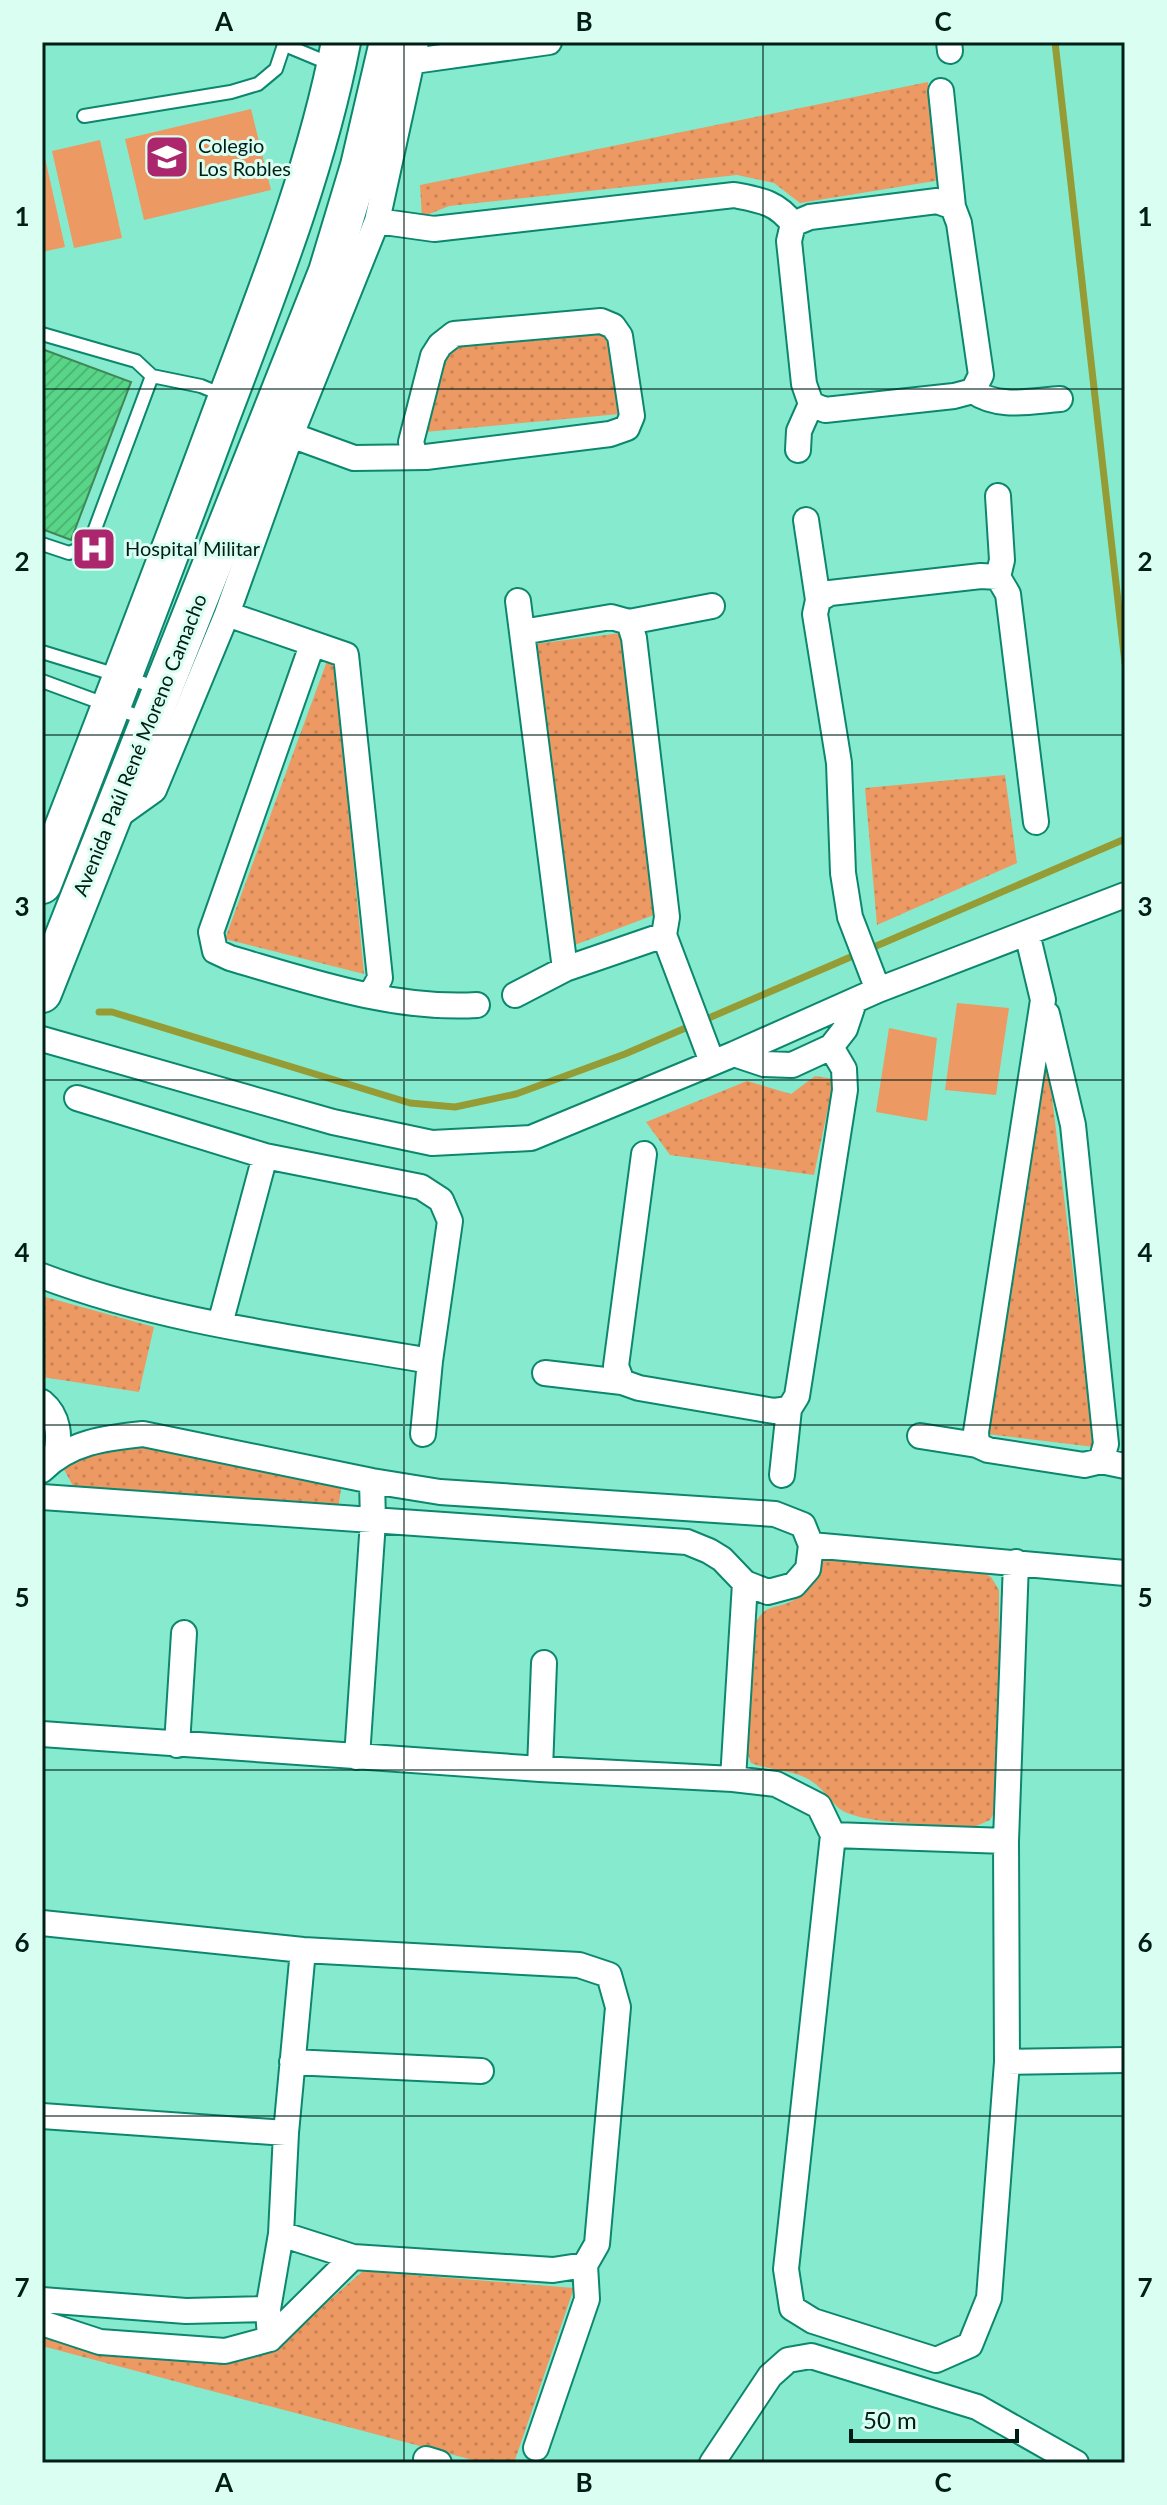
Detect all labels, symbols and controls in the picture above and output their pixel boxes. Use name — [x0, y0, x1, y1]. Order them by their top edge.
text: A — [214, 5, 234, 37]
text: B — [575, 5, 593, 37]
text: C — [934, 5, 952, 37]
school or university icon: Colegio Los Robles — [143, 133, 191, 181]
place label: Colegio Los Robles — [198, 133, 291, 180]
text: 1 — [14, 200, 30, 232]
text: 1 — [1137, 200, 1153, 232]
hospital icon: Hospital Militar — [70, 525, 118, 573]
place label: Hospital Militar — [125, 536, 261, 560]
text: 2 — [14, 545, 30, 577]
text: 2 — [1137, 545, 1153, 577]
street label: Avenida Paúl René Moreno Camacho — [67, 590, 211, 899]
text: 3 — [14, 890, 30, 922]
text: 3 — [1137, 890, 1153, 922]
text: 4 — [14, 1236, 30, 1268]
text: 4 — [1137, 1236, 1153, 1268]
text: 5 — [14, 1581, 30, 1613]
text: 5 — [1137, 1581, 1153, 1613]
text: 6 — [14, 1926, 30, 1958]
text: 6 — [1137, 1926, 1153, 1958]
text: 7 — [14, 2271, 30, 2303]
text: 7 — [1137, 2271, 1153, 2303]
scale bar — [851, 2393, 1017, 2443]
text: 50 m — [863, 2405, 917, 2434]
text: A — [214, 2466, 234, 2498]
text: B — [575, 2466, 593, 2498]
text: C — [934, 2466, 952, 2498]

